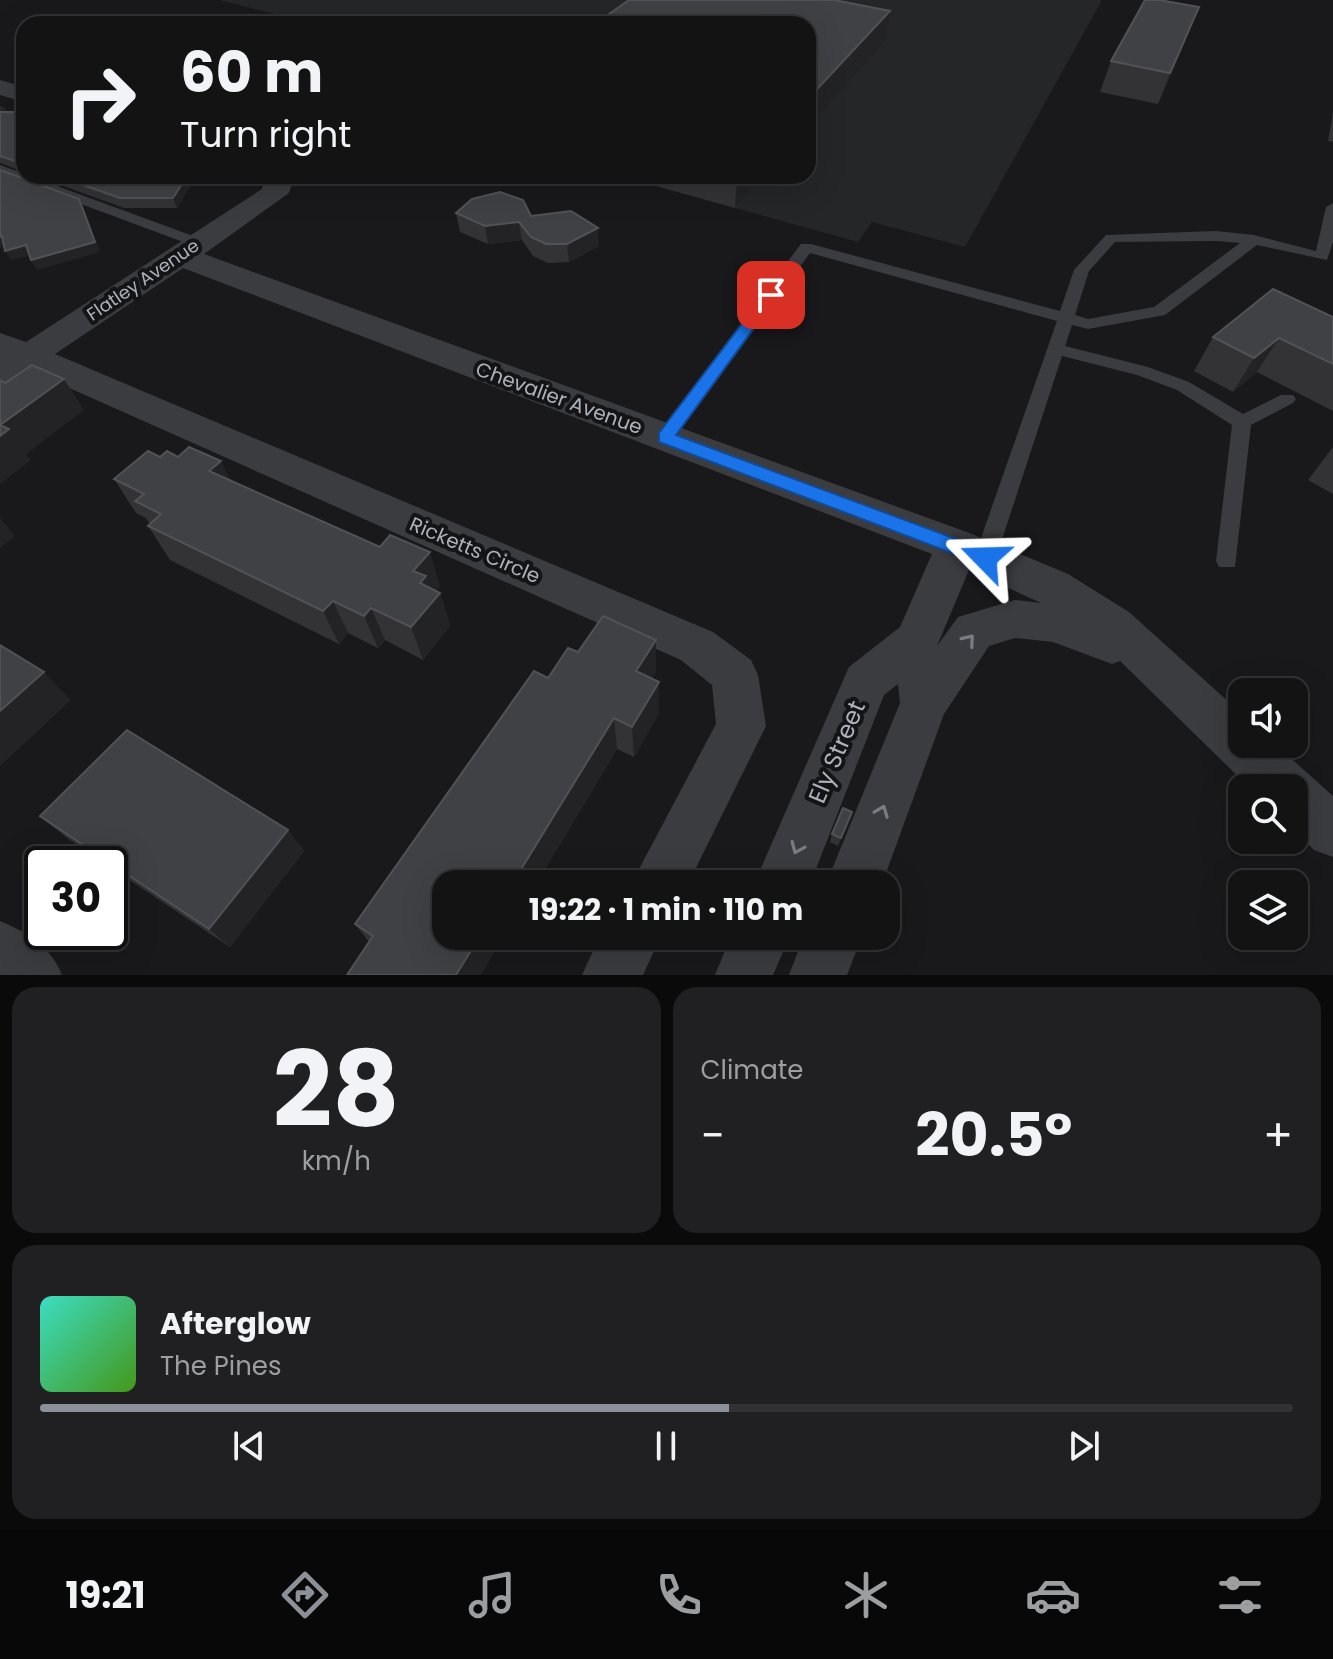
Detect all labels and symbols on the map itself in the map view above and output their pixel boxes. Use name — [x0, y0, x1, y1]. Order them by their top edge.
street label: Flatley Avenue — [82, 233, 204, 326]
pin — [737, 261, 805, 329]
street label: Chevalier Avenue — [472, 355, 646, 441]
street label: Ricketts Circle — [405, 510, 545, 590]
position arrow — [943, 516, 1027, 600]
one-way arrow — [960, 635, 974, 649]
street label: Ely Street — [800, 695, 873, 808]
one-way arrow — [872, 805, 889, 819]
one-way arrow — [791, 840, 807, 854]
speed limit sign: 30 — [24, 846, 128, 950]

